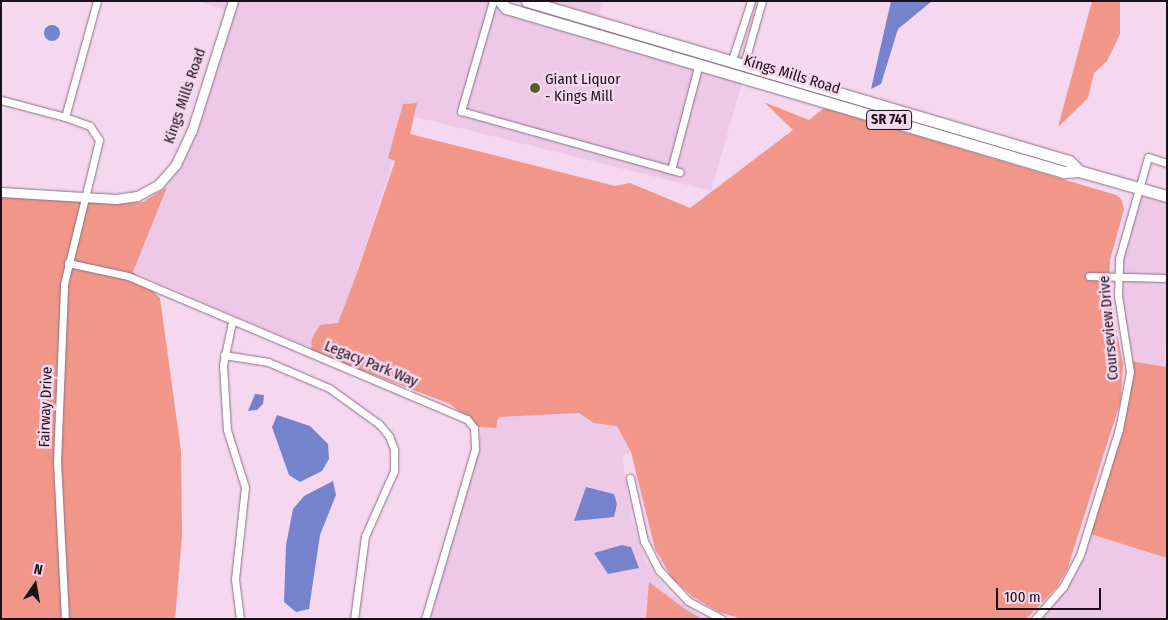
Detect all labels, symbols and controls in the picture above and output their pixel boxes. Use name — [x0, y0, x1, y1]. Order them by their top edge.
street label: Kings Mills Road — [160, 46, 210, 146]
street label: Kings Mills Road — [742, 52, 842, 98]
place label: Giant Liquor - Kings Mill — [545, 70, 620, 105]
marker: Giant Liquor - Kings Mill — [529, 82, 541, 94]
road number: SR 741 — [865, 108, 913, 132]
street label: Courseview Drive — [1095, 275, 1123, 381]
street label: Legacy Park Way — [322, 337, 420, 391]
street label: Fairway Drive — [36, 366, 56, 448]
north arrow — [10, 560, 60, 610]
text: N — [32, 561, 44, 579]
scale bar — [998, 578, 1103, 610]
text: 100 m — [1004, 588, 1041, 606]

